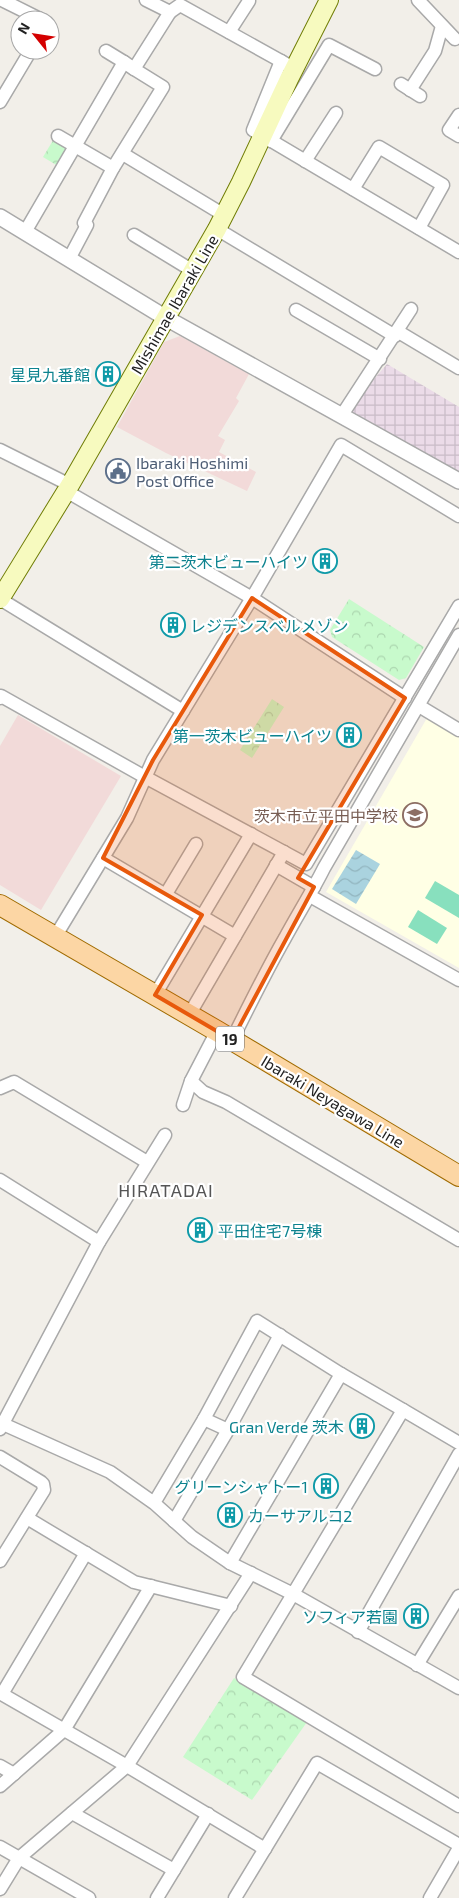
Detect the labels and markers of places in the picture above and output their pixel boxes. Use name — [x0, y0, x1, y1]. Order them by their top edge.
building icon: 星見九番館 — [95, 361, 121, 387]
place label: 星見九番館 — [10, 365, 90, 384]
place label: Ibaraki Hoshimi Post Office — [136, 453, 248, 490]
public building icon: Ibaraki Hoshimi Post Office — [105, 458, 131, 484]
building icon: 第二茨木ビューハイツ — [312, 548, 338, 574]
place label: 第二茨木ビューハイツ — [149, 552, 308, 571]
building icon: レジデンスベルメゾン — [160, 612, 186, 638]
place label: レジデンスベルメゾン — [190, 616, 349, 635]
building icon: 第一茨木ビューハイツ — [336, 722, 362, 748]
place label: 第一茨木ビューハイツ — [173, 726, 332, 745]
school or university icon: 茨木市立平田中学校 — [402, 802, 428, 828]
place label: 茨木市立平田中学校 — [254, 806, 398, 825]
building icon: 平田住宅7号棟 — [187, 1217, 213, 1243]
place label: 平田住宅7号棟 — [218, 1221, 322, 1240]
building icon: Gran Verde 茨木 — [349, 1413, 375, 1439]
place label: Gran Verde 茨木 — [229, 1417, 344, 1436]
building icon: グリーンシャトー1 — [313, 1473, 339, 1499]
place label: グリーンシャトー1 — [174, 1477, 308, 1496]
building icon: カーサアルコ2 — [217, 1502, 243, 1528]
place label: カーサアルコ2 — [248, 1506, 352, 1525]
building icon: ソフィア若園 — [403, 1603, 429, 1629]
place label: ソフィア若園 — [302, 1607, 398, 1626]

